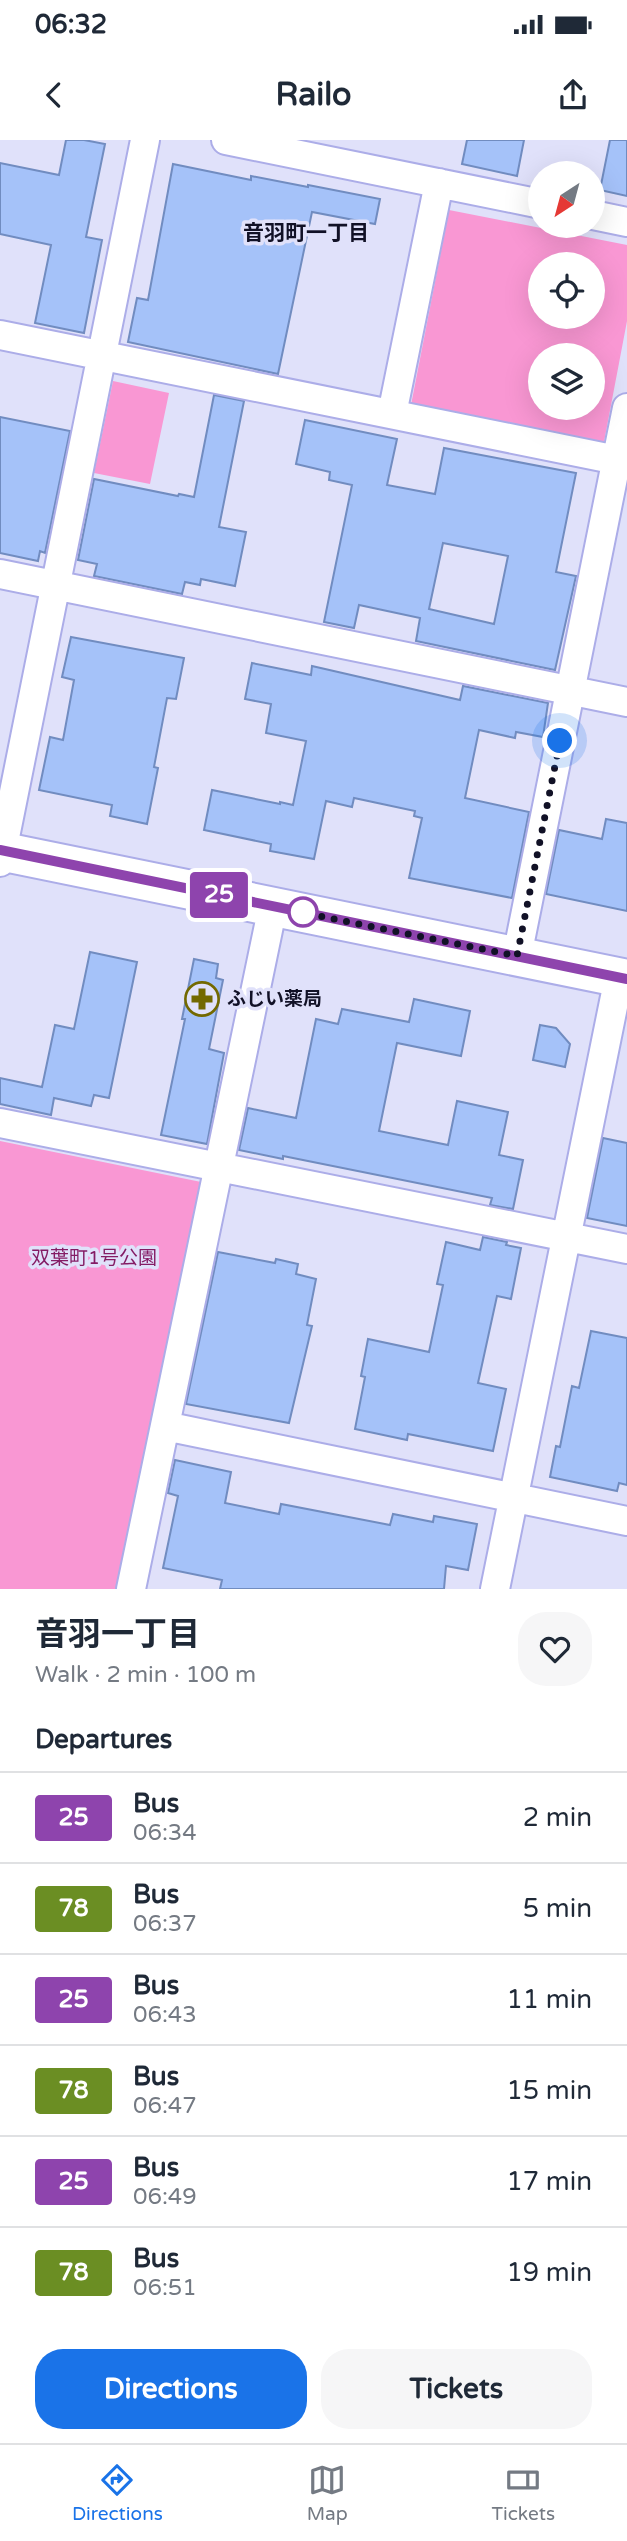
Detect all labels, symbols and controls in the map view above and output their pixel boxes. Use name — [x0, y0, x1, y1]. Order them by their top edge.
text: 06:32 — [35, 9, 107, 40]
icon: back — [35, 76, 73, 114]
text: Railo — [275, 76, 352, 114]
icon: share — [554, 76, 592, 114]
north arrow — [528, 161, 606, 238]
map controls — [528, 161, 605, 420]
district label: 音羽町一丁目 — [243, 221, 369, 246]
button: locate — [528, 252, 605, 329]
button: layers — [528, 343, 605, 420]
your location — [542, 723, 577, 758]
line badge: 25 — [188, 872, 250, 918]
text: 25 — [204, 880, 234, 909]
unlabelled marker — [288, 897, 318, 927]
pharmacy icon: ふじい薬局 — [183, 980, 221, 1018]
place label: ふじい薬局 — [227, 988, 322, 1010]
park label: 双葉町1号公園 — [31, 1247, 157, 1269]
button: heart — [518, 1612, 592, 1686]
text: 音羽一丁目 — [35, 1615, 200, 1654]
text: Walk · 2 min · 100 m — [35, 1661, 256, 1689]
text: Departures — [35, 1724, 172, 1755]
text: Bus — [133, 1788, 179, 1819]
text: 2 min — [523, 1802, 592, 1833]
text: 25 — [58, 1803, 89, 1832]
text: 06:34 — [133, 1819, 197, 1847]
text: Bus — [133, 1879, 179, 1910]
text: 5 min — [523, 1893, 592, 1924]
text: 78 — [58, 1894, 89, 1923]
text: 06:37 — [133, 1910, 197, 1938]
text: Bus — [133, 1970, 179, 2001]
text: 11 min — [506, 1984, 592, 2015]
text: 25 — [58, 1985, 89, 2014]
text: 06:43 — [133, 2001, 197, 2029]
text: Bus — [133, 2061, 179, 2092]
text: 15 min — [506, 2075, 592, 2106]
text: 78 — [58, 2076, 89, 2105]
text: 06:47 — [133, 2092, 197, 2120]
text: Bus — [133, 2152, 179, 2183]
text: 17 min — [506, 2166, 592, 2197]
text: 25 — [58, 2167, 89, 2196]
text: 06:49 — [133, 2183, 197, 2211]
text: Bus — [133, 2243, 179, 2274]
text: 19 min — [506, 2257, 592, 2288]
text: 78 — [58, 2258, 89, 2287]
text: 06:51 — [133, 2274, 197, 2302]
button: Directions — [35, 2349, 307, 2429]
button: Tickets — [321, 2349, 592, 2429]
tab: Directions — [72, 2461, 163, 2525]
tab: Map — [307, 2461, 348, 2525]
tab: Tickets — [492, 2461, 555, 2525]

